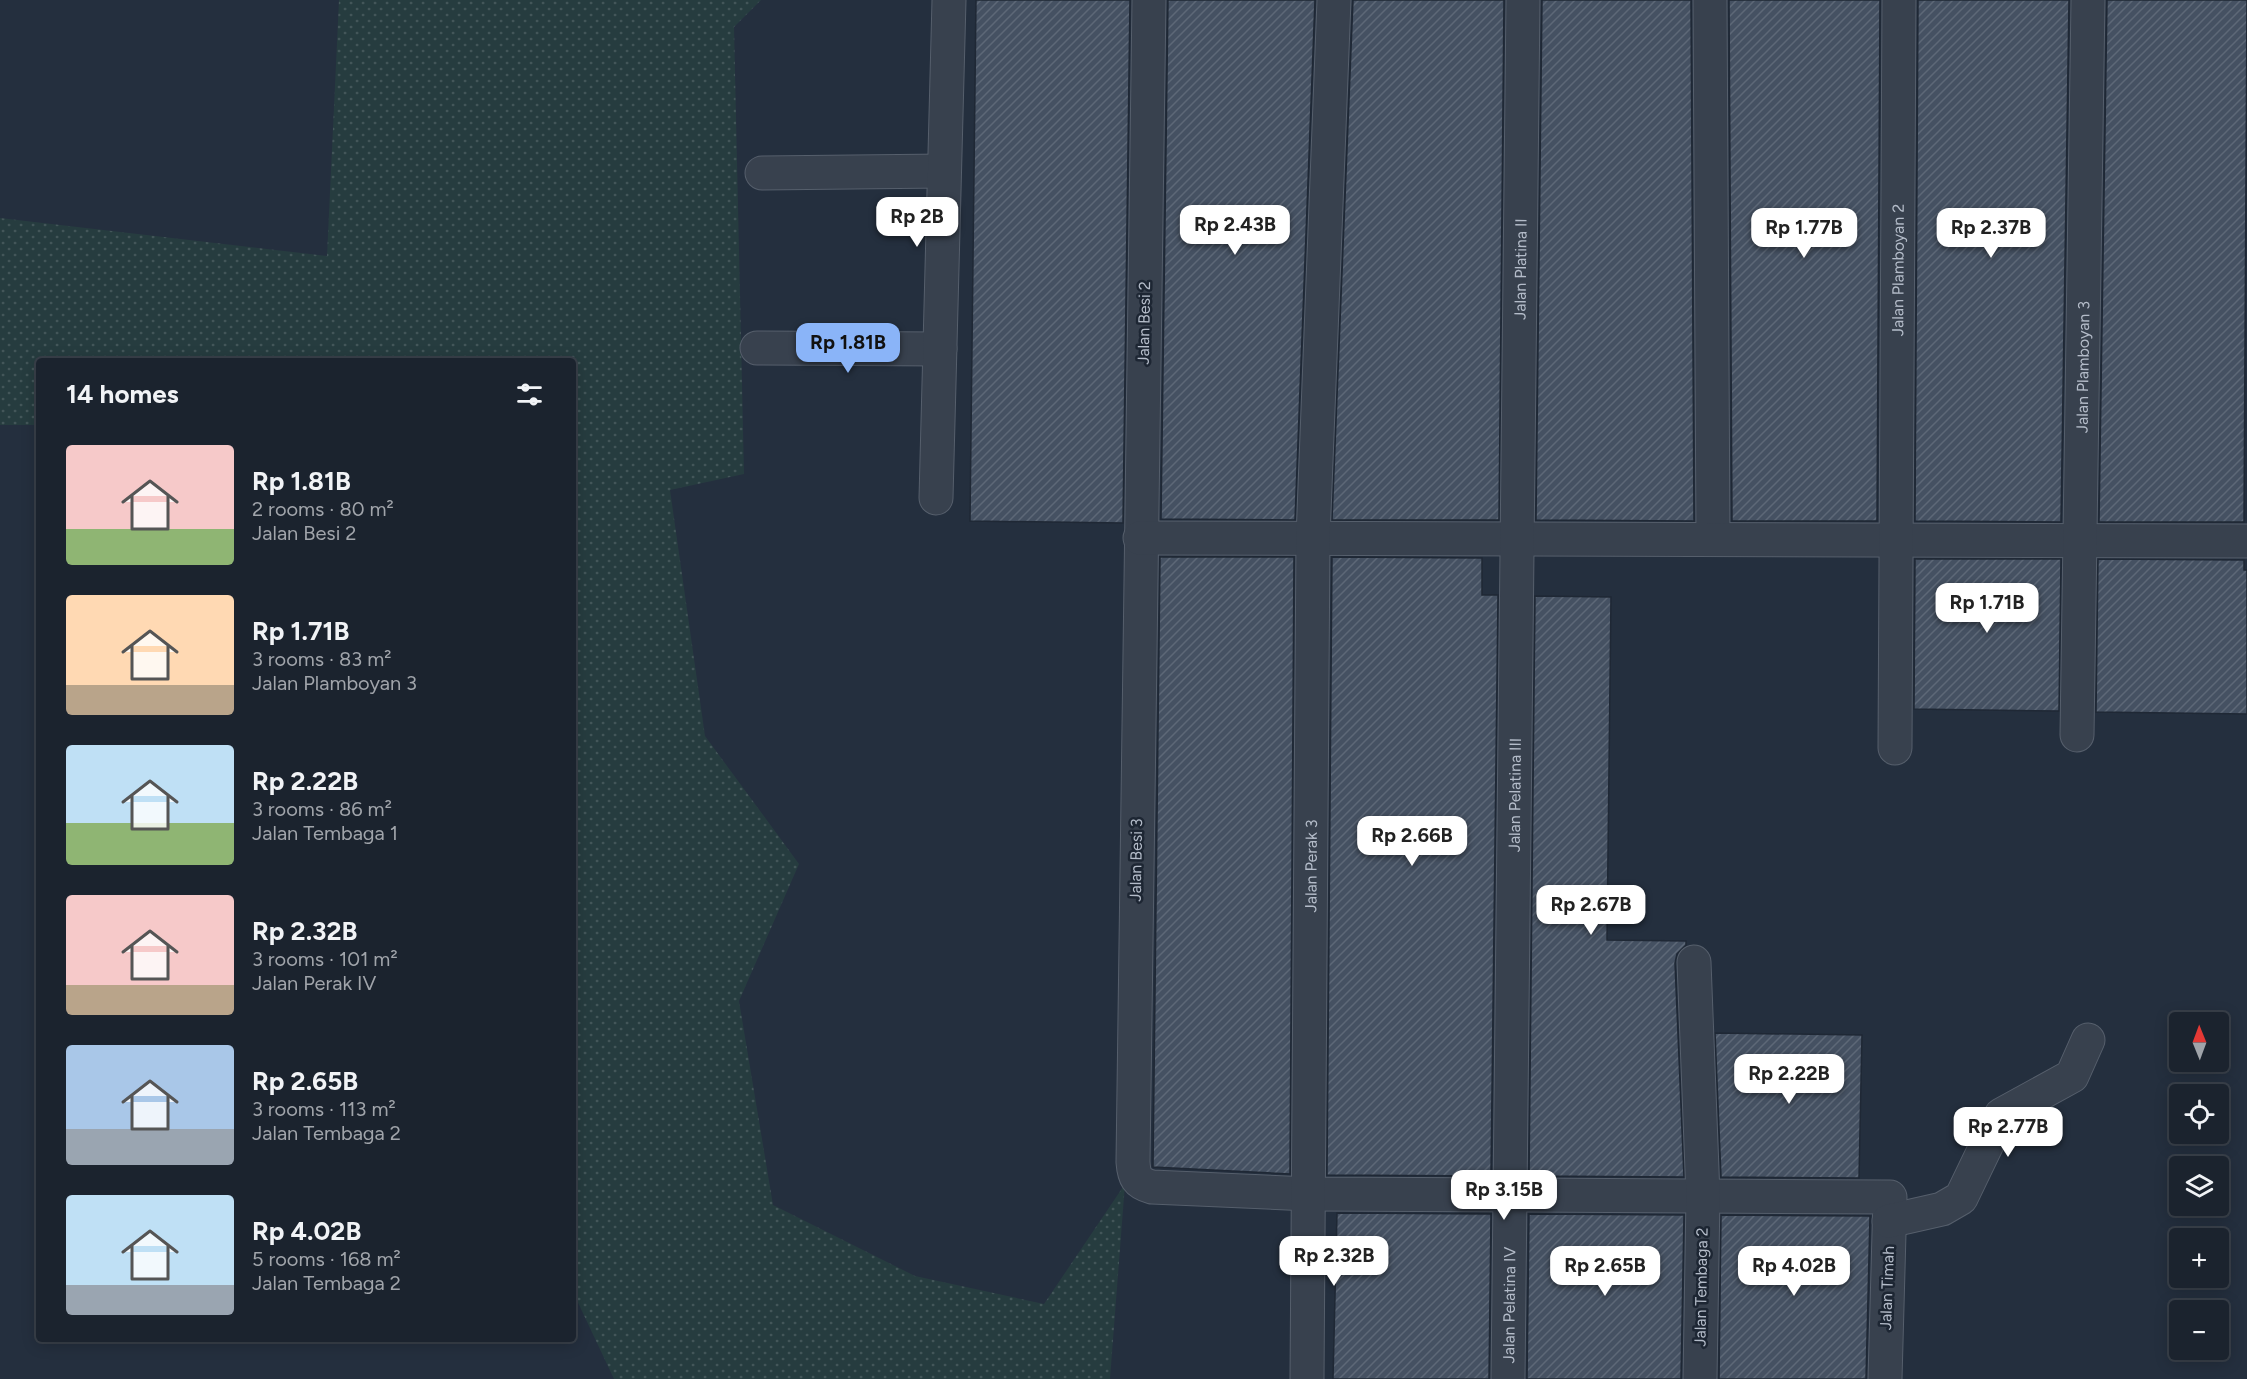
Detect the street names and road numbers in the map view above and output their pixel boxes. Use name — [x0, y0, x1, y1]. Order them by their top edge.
street label: Jalan Plamboyan 2 — [1888, 204, 1907, 336]
street label: Jalan Platina II — [1510, 218, 1530, 320]
street label: Jalan Besi 2 — [1134, 281, 1154, 365]
street label: Jalan Plamboyan 3 — [2072, 301, 2093, 433]
street label: Jalan Pelatina III — [1504, 738, 1524, 852]
street label: Jalan Besi 3 — [1126, 818, 1146, 902]
street label: Jalan Perak 3 — [1301, 819, 1320, 913]
street label: Jalan Tembaga 2 — [1690, 1227, 1712, 1347]
street label: Jalan Pelatina IV — [1499, 1246, 1519, 1364]
street label: Jalan Timah — [1876, 1246, 1898, 1330]

